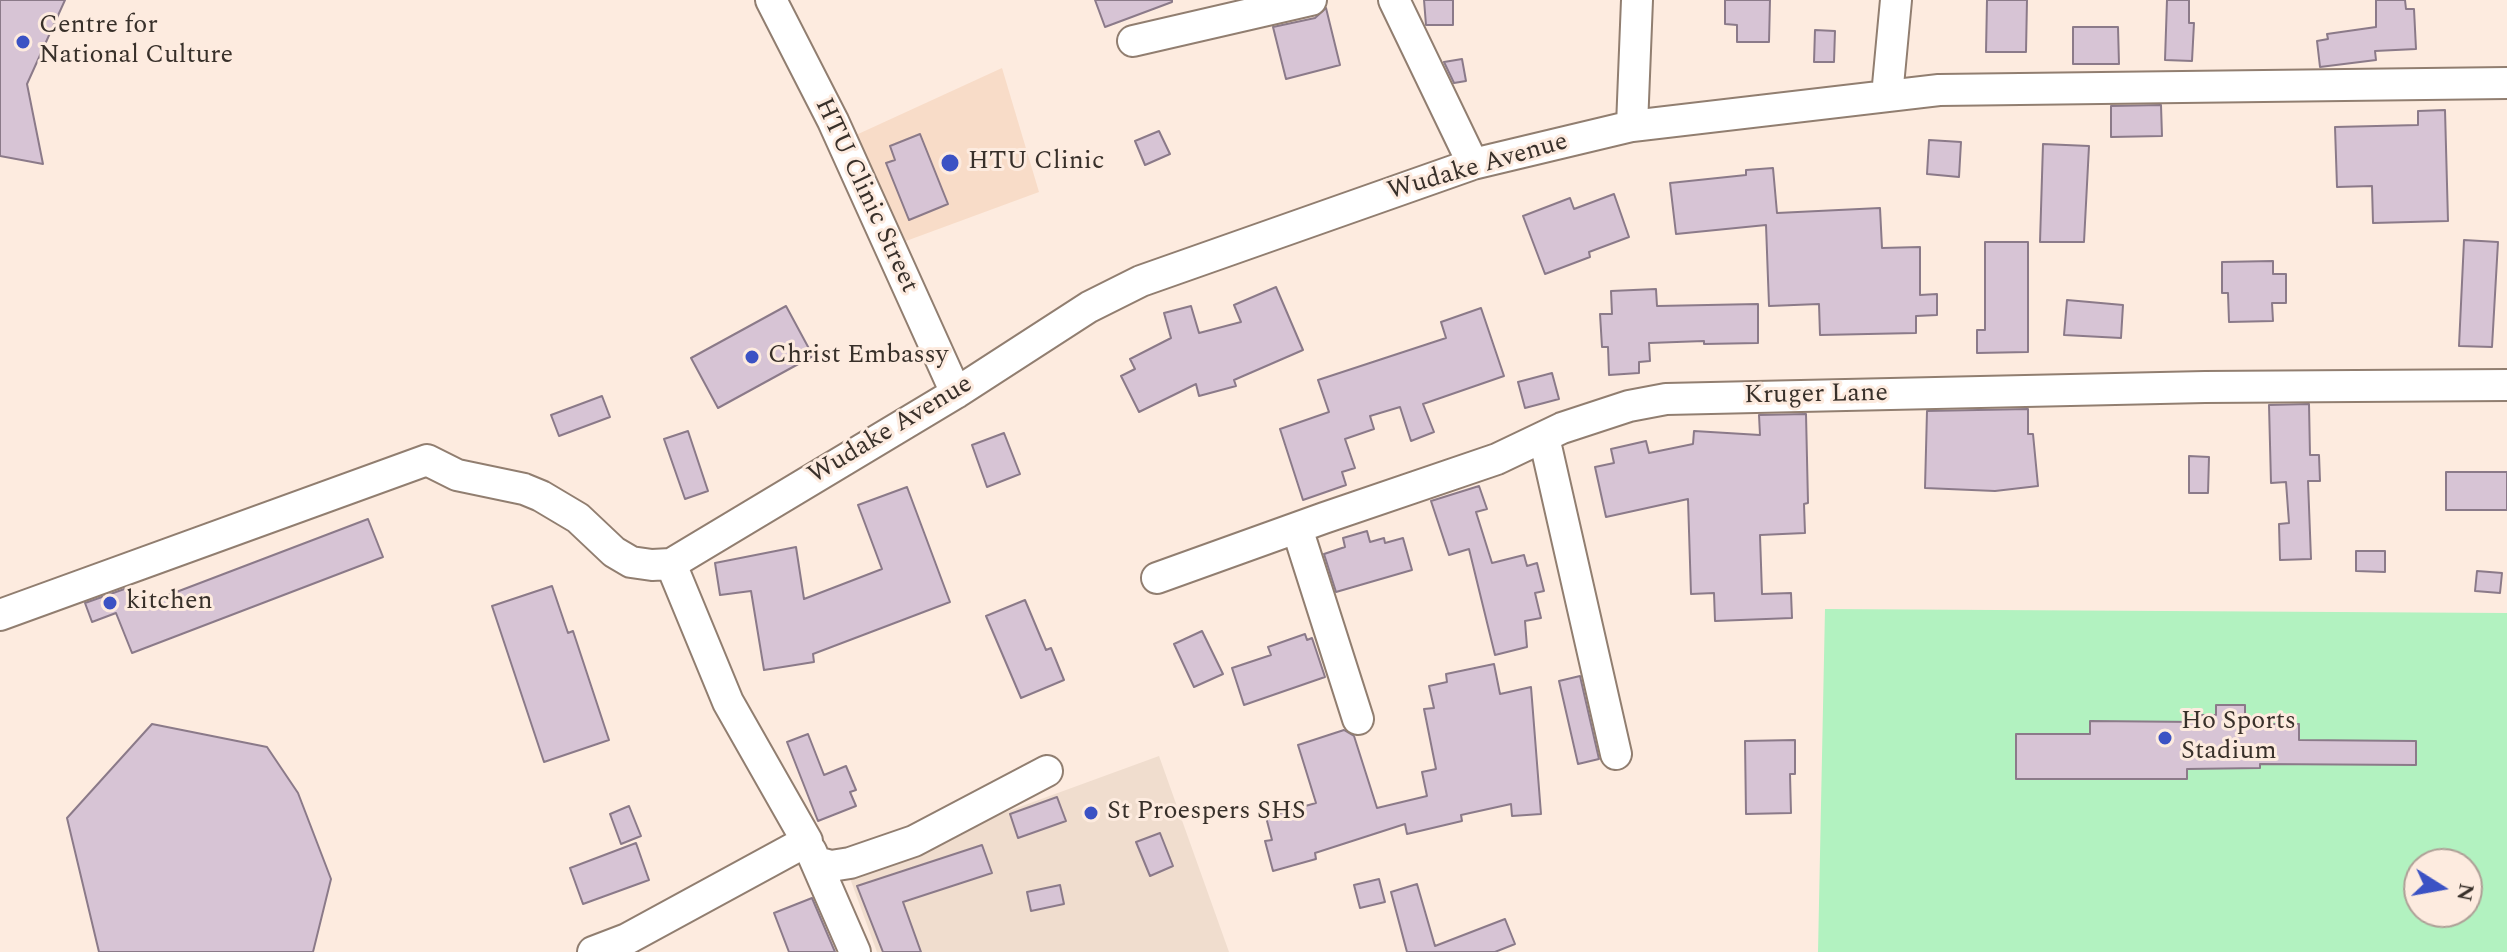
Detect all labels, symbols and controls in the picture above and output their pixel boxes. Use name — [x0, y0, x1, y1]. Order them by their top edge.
place label: Centre for National Culture — [39, 11, 233, 72]
marker: Centre for National Culture — [14, 33, 32, 51]
street label: HTU Clinic Street — [806, 94, 924, 298]
street label: Wudake Avenue — [1384, 127, 1572, 209]
place label: HTU Clinic — [968, 147, 1104, 179]
marker: HTU Clinic — [939, 152, 961, 174]
place label: Christ Embassy — [768, 341, 948, 373]
marker: Christ Embassy — [743, 348, 761, 366]
street label: Wudake Avenue — [803, 370, 979, 492]
street label: Kruger Lane — [1744, 379, 1888, 413]
place label: kitchen — [126, 587, 213, 619]
marker: kitchen — [101, 594, 119, 612]
place label: Ho Sports Stadium — [2181, 707, 2296, 768]
marker: Ho Sports Stadium — [2156, 729, 2174, 747]
place label: St Proespers SHS — [1107, 797, 1306, 829]
marker: St Proespers SHS — [1082, 804, 1100, 822]
north arrow — [2403, 848, 2483, 928]
text: N — [2447, 880, 2483, 904]

